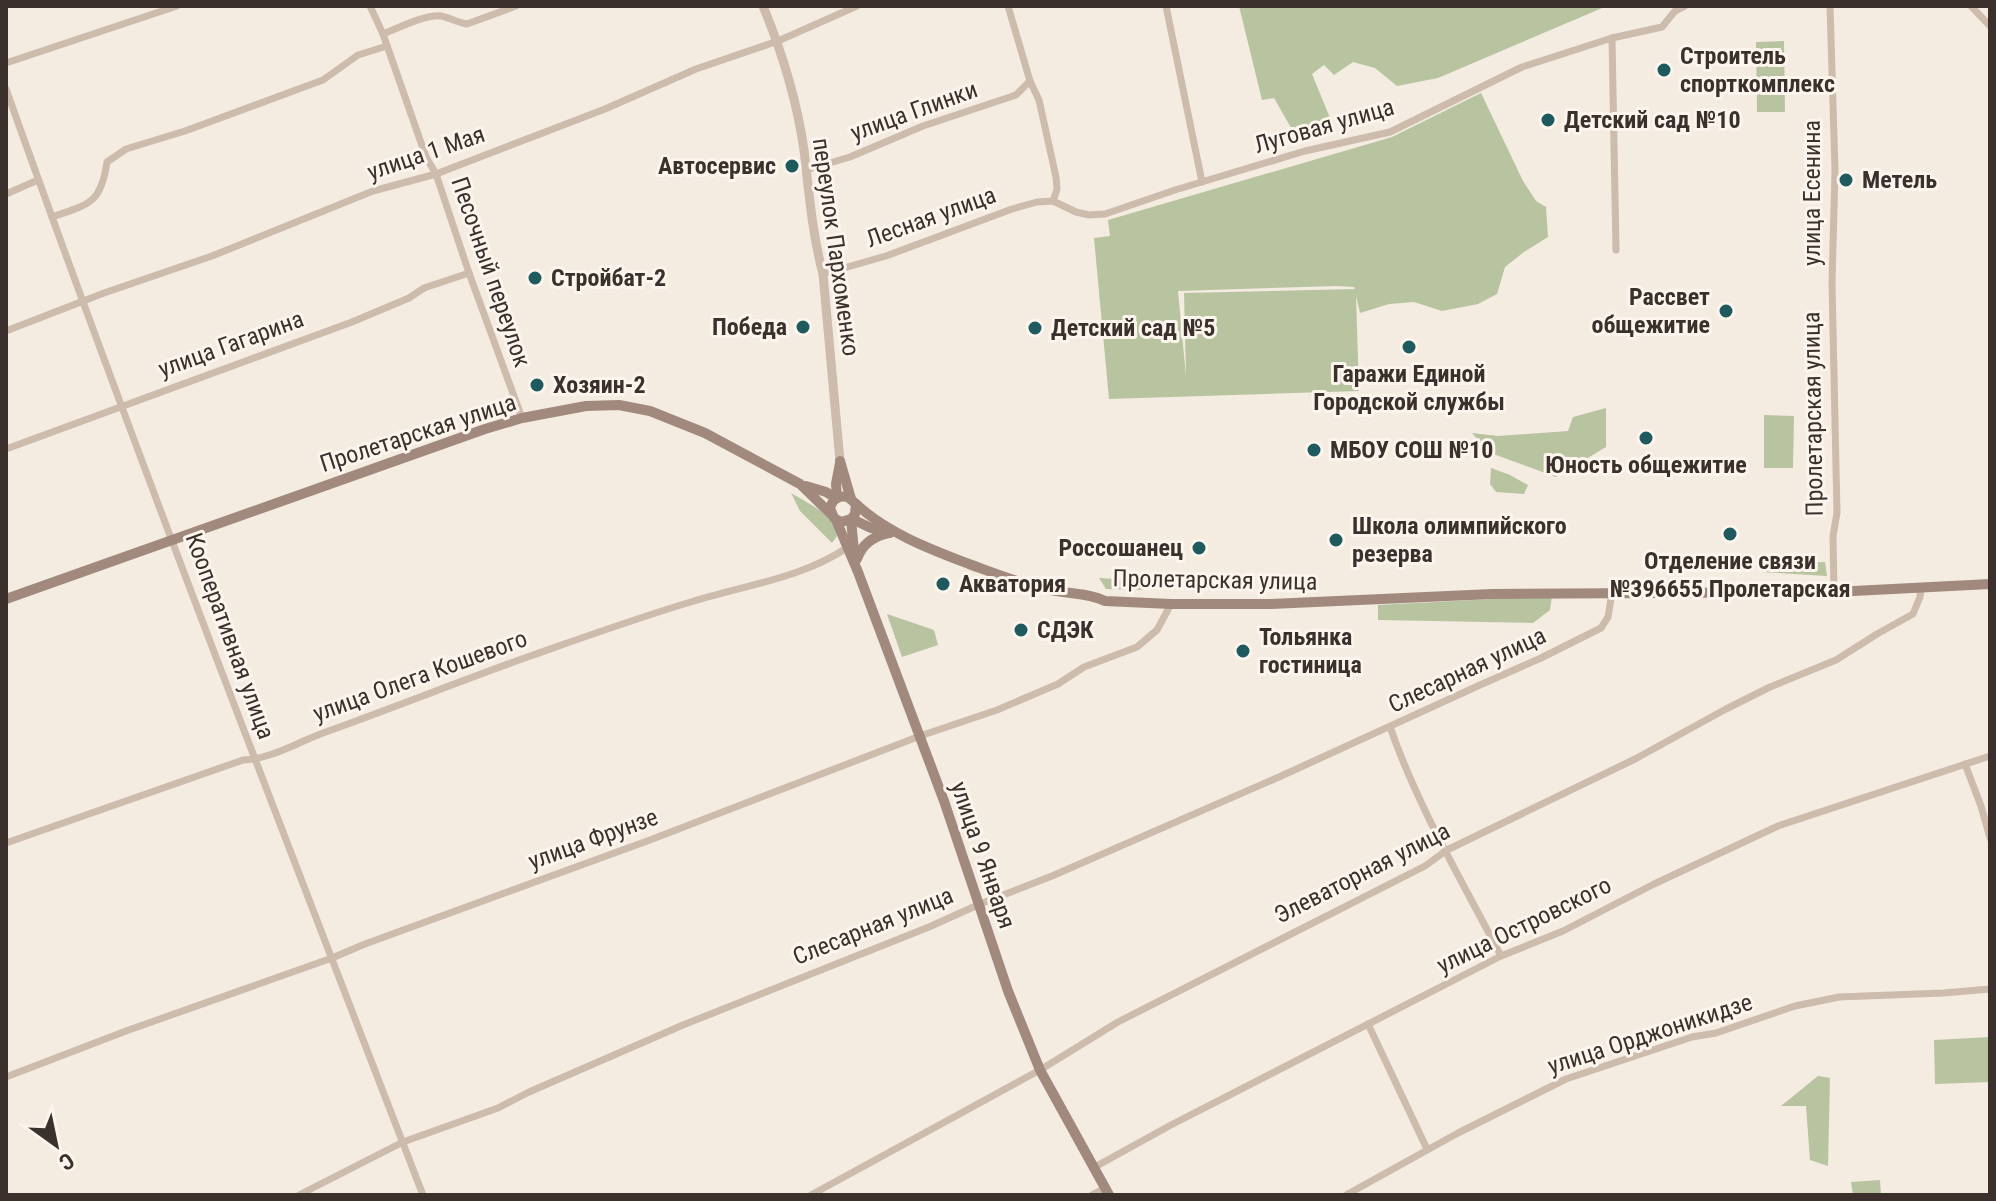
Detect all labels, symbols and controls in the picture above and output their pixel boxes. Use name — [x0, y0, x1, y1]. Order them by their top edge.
place label: Строитель спорткомплекс — [1680, 42, 1835, 98]
marker: Строитель спорткомплекс — [1655, 61, 1673, 79]
street label: улица Глинки — [847, 75, 981, 147]
street label: Луговая улица — [1251, 93, 1397, 159]
place label: Детский сад №10 — [1564, 106, 1741, 134]
marker: Детский сад №10 — [1539, 111, 1557, 129]
street label: улица 1 Мая — [364, 120, 488, 186]
street label: улица Есенина — [1798, 120, 1826, 266]
street label: переулок Пархоменко — [807, 136, 865, 358]
place label: Автосервис — [658, 152, 776, 180]
marker: Автосервис — [783, 157, 801, 175]
place label: Метель — [1862, 166, 1937, 194]
marker: Метель — [1837, 171, 1855, 189]
street label: Песочный переулок — [445, 173, 537, 371]
street label: Лесная улица — [862, 181, 1000, 253]
place label: Стройбат-2 — [551, 264, 666, 292]
marker: Стройбат-2 — [526, 269, 544, 287]
place label: Рассвет общежитие — [1591, 283, 1710, 339]
marker: Рассвет общежитие — [1717, 302, 1735, 320]
street label: улица Гагарина — [155, 305, 307, 383]
street label: Пролетарская улица — [1797, 311, 1829, 517]
place label: Победа — [712, 313, 787, 341]
place label: Детский сад №5 — [1051, 314, 1215, 342]
marker: Победа — [794, 318, 812, 336]
marker: Детский сад №5 — [1026, 319, 1044, 337]
marker: Гаражи Единой Городской службы — [1400, 338, 1418, 356]
place label: Гаражи Единой Городской службы — [1313, 360, 1505, 416]
place label: Хозяин-2 — [553, 371, 646, 399]
marker: Хозяин-2 — [528, 376, 546, 394]
street label: Пролетарская улица — [316, 388, 520, 478]
marker: Юность общежитие — [1637, 429, 1655, 447]
place label: МБОУ СОШ №10 — [1330, 436, 1493, 464]
marker: МБОУ СОШ №10 — [1305, 441, 1323, 459]
place label: Юность общежитие — [1545, 451, 1747, 479]
place label: Школа олимпийского резерва — [1352, 512, 1567, 568]
marker: Отделение связи №396655 Пролетарская — [1721, 525, 1739, 543]
street label: Кооперативная улица — [180, 529, 280, 743]
marker: Школа олимпийского резерва — [1327, 531, 1345, 549]
place label: Россошанец — [1058, 534, 1183, 562]
marker: Россошанец — [1190, 539, 1208, 557]
place label: Отделение связи №396655 Пролетарская — [1609, 547, 1851, 603]
street label: Пролетарская улица — [1112, 564, 1318, 596]
place label: Акватория — [959, 570, 1066, 598]
marker: Акватория — [934, 575, 952, 593]
place label: СДЭК — [1037, 616, 1094, 644]
marker: СДЭК — [1012, 621, 1030, 639]
street label: Слесарная улица — [1384, 621, 1550, 719]
place label: Тольянка гостиница — [1259, 623, 1362, 679]
street label: улица Олега Кошевого — [309, 624, 531, 728]
marker: Тольянка гостиница — [1234, 642, 1252, 660]
street label: улица 9 Января — [945, 778, 1021, 932]
street label: улица Фрунзе — [524, 803, 662, 875]
street label: Элеваторная улица — [1270, 817, 1454, 929]
street label: улица Островского — [1432, 871, 1616, 979]
street label: Слесарная улица — [789, 881, 957, 971]
street label: улица Орджоникидзе — [1544, 988, 1756, 1080]
north arrow — [16, 1105, 96, 1185]
text: С — [55, 1147, 79, 1175]

